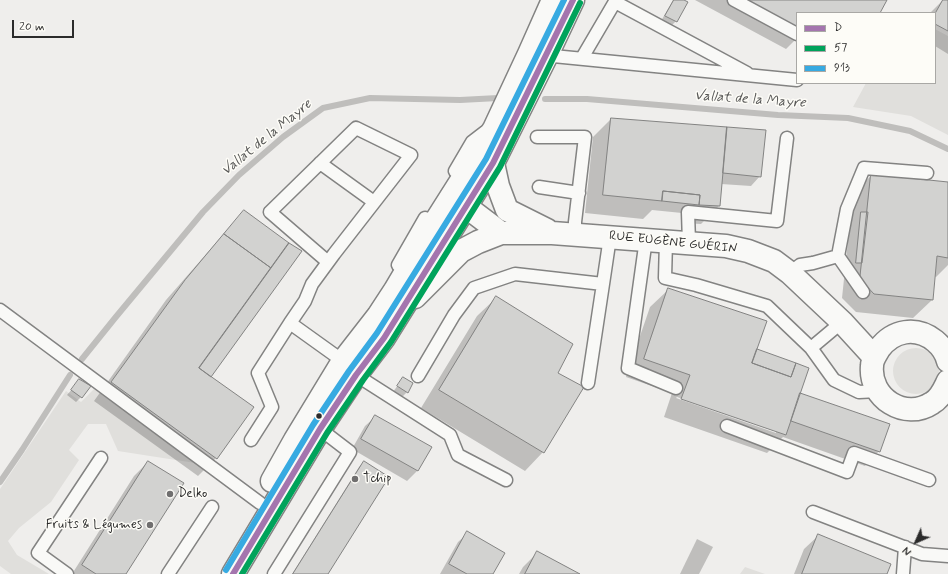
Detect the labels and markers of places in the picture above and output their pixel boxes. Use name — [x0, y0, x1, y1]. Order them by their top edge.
unlabelled marker — [314, 411, 324, 421]
place label: Tchip — [363, 471, 391, 487]
marker: Tchip — [350, 474, 360, 484]
place label: Delko — [178, 486, 207, 502]
marker: Delko — [165, 489, 175, 499]
place label: Fruits & Légumes — [46, 517, 142, 533]
marker: Fruits & Légumes — [145, 520, 155, 530]

